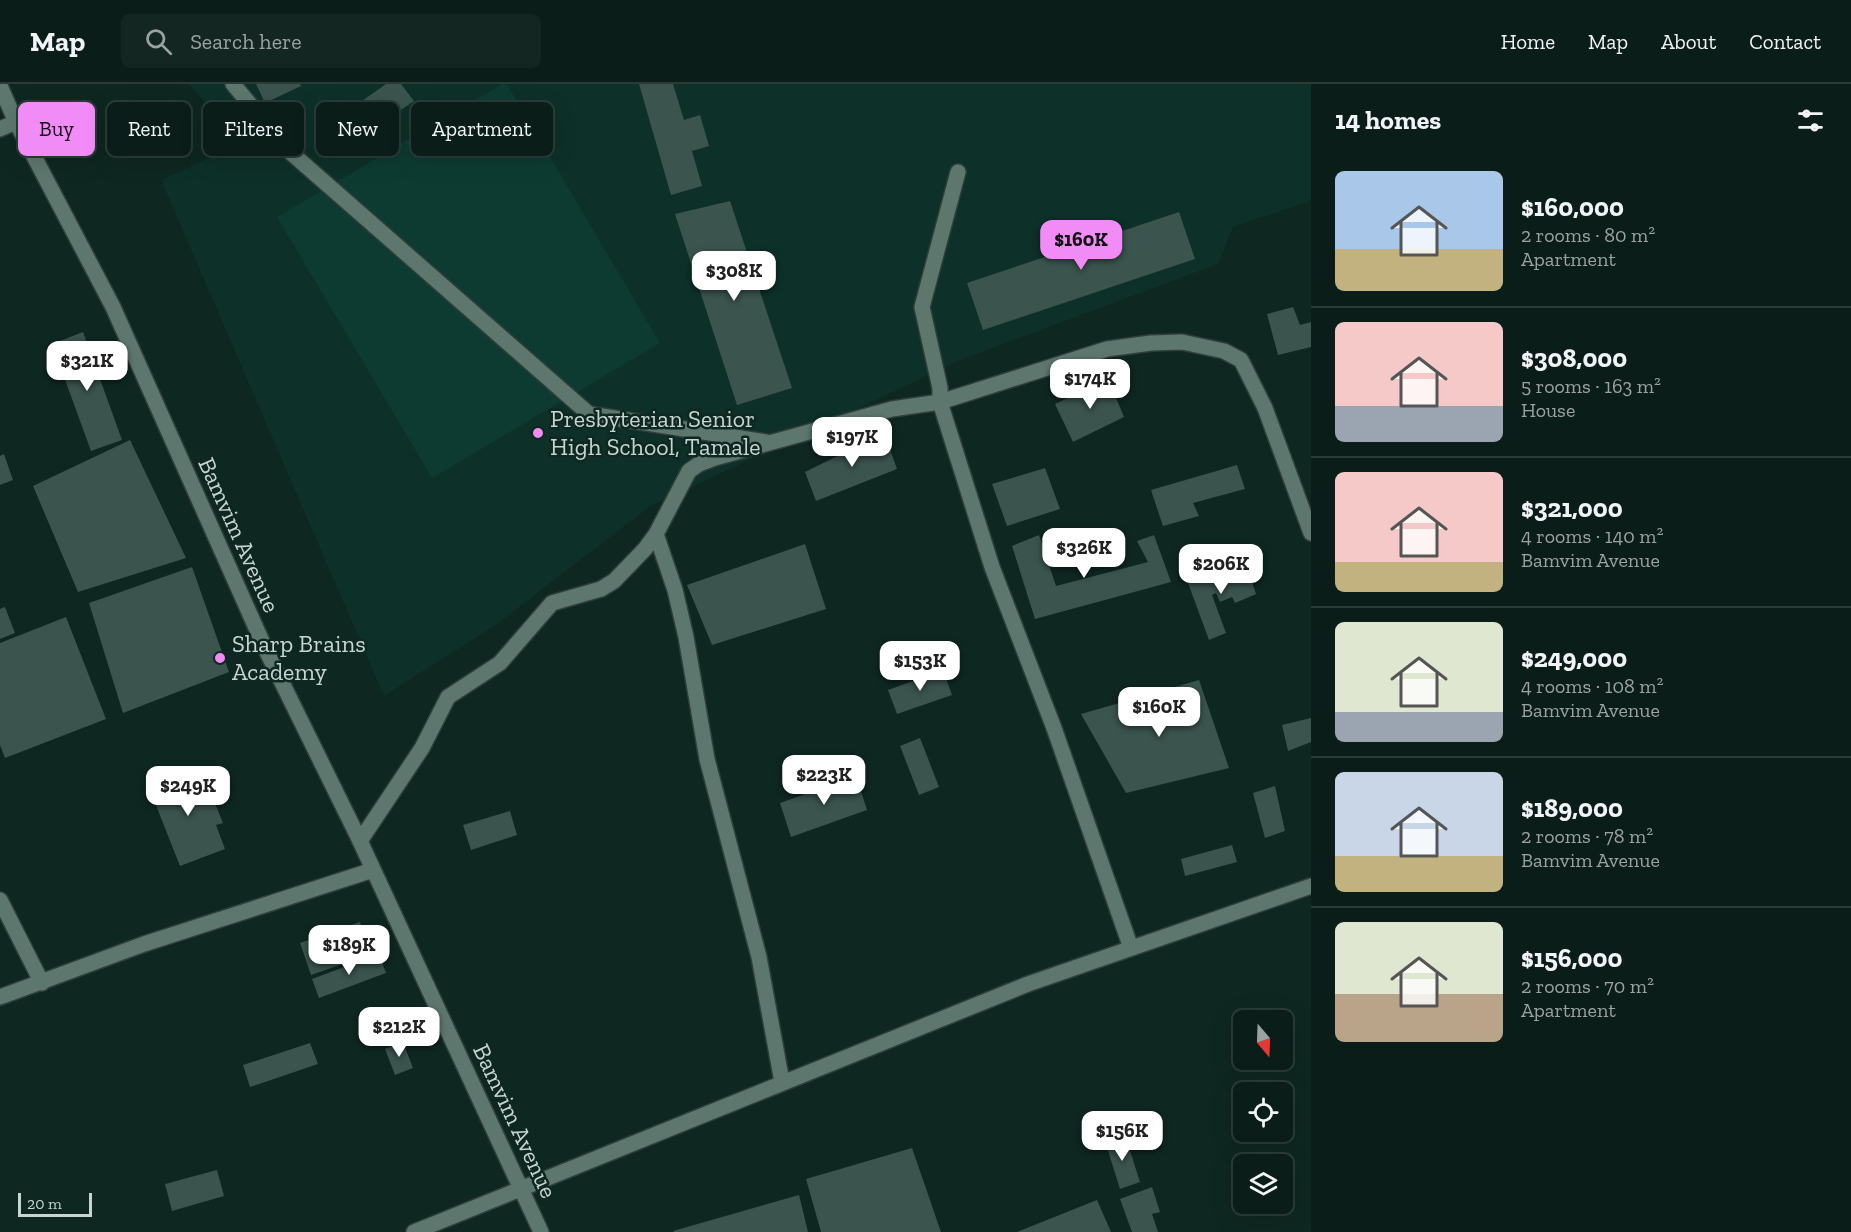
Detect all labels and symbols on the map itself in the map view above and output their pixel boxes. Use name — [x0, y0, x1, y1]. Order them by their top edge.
pin: $160K — [1039, 220, 1123, 271]
pin: $308K — [692, 251, 776, 302]
pin: $321K — [45, 341, 129, 392]
pin: $174K — [1048, 359, 1132, 410]
place label: Presbyterian Senior High School, Tamale — [550, 404, 761, 461]
pin: $197K — [810, 417, 894, 468]
marker: Presbyterian Senior High School, Tamale — [531, 426, 545, 440]
street label: Bamvim Avenue — [192, 453, 287, 617]
pin: $326K — [1042, 528, 1126, 579]
pin: $206K — [1179, 544, 1263, 595]
place label: Sharp Brains Academy — [232, 629, 366, 686]
pin: $153K — [878, 641, 962, 692]
marker: Sharp Brains Academy — [213, 651, 227, 665]
pin: $160K — [1117, 687, 1201, 738]
pin: $223K — [782, 755, 866, 806]
pin: $249K — [146, 766, 230, 817]
pin: $189K — [307, 925, 391, 976]
pin: $212K — [357, 1007, 441, 1058]
north arrow — [1233, 1010, 1293, 1070]
street label: Bamvim Avenue — [467, 1039, 564, 1202]
pin: $156K — [1080, 1111, 1164, 1162]
scale bar — [18, 1190, 92, 1218]

